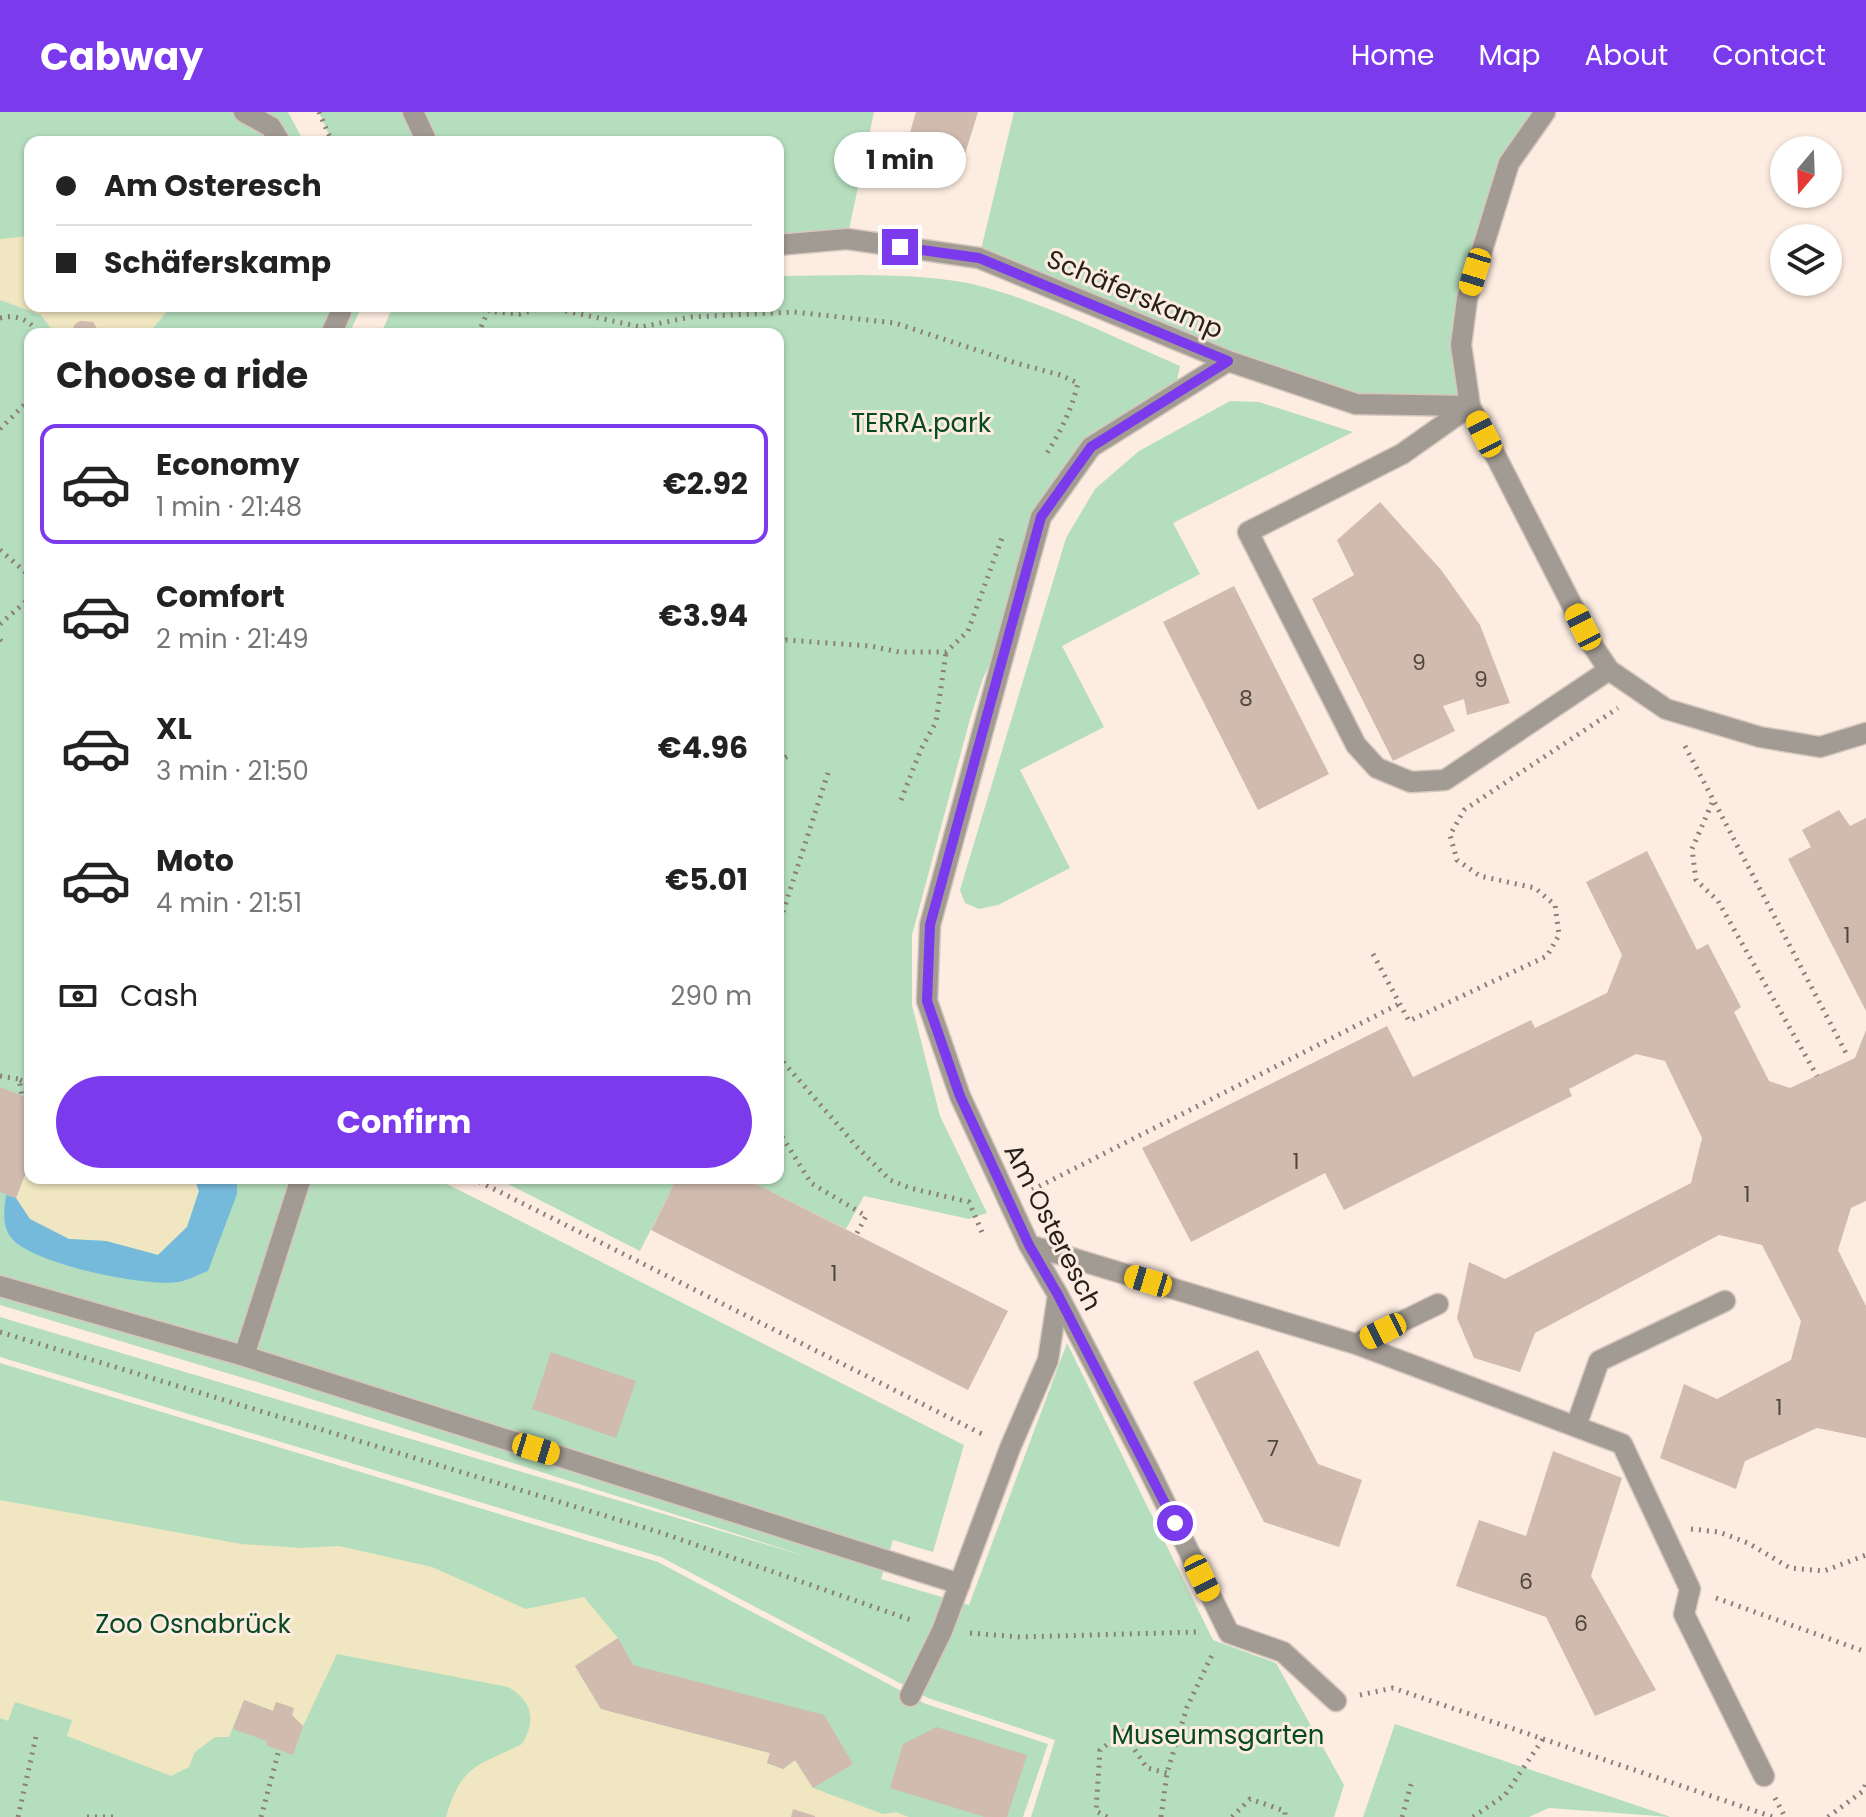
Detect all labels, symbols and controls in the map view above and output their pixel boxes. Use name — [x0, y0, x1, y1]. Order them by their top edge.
text: Cabway — [40, 30, 203, 83]
text: Home — [1351, 36, 1434, 75]
text: Map — [1478, 36, 1540, 75]
text: About — [1584, 36, 1668, 75]
text: Contact — [1712, 36, 1826, 75]
callout: 1 min — [834, 131, 966, 187]
north arrow — [1770, 136, 1842, 208]
map controls — [1770, 136, 1842, 296]
text: 1 min — [866, 142, 934, 178]
text: Am Osteresch — [104, 164, 322, 207]
button: layers — [1770, 224, 1842, 296]
route end — [882, 229, 918, 265]
text: Schäferskamp — [104, 241, 331, 284]
street label: Schäferskamp — [1041, 241, 1229, 347]
car — [1457, 246, 1493, 298]
text: Choose a ride — [56, 350, 308, 401]
park label: TERRA.park — [851, 405, 992, 441]
car — [1462, 407, 1506, 461]
text: Economy — [156, 443, 300, 486]
icon: car — [60, 448, 132, 520]
text: €2.92 — [663, 462, 748, 505]
text: 1 min · 21:48 — [156, 489, 302, 525]
text: Comfort — [156, 575, 285, 618]
icon: car — [60, 580, 132, 652]
text: €3.94 — [659, 594, 748, 637]
car — [1561, 600, 1605, 654]
text: 2 min · 21:49 — [156, 621, 309, 657]
house number: 9 — [1412, 647, 1426, 678]
house number: 9 — [1474, 664, 1488, 695]
house number: 8 — [1239, 683, 1253, 714]
text: XL — [156, 707, 192, 750]
icon: car — [60, 712, 132, 784]
text: €4.96 — [658, 726, 748, 769]
text: 3 min · 21:50 — [156, 753, 309, 789]
text: Moto — [156, 839, 234, 882]
icon: car — [60, 844, 132, 916]
text: €5.01 — [665, 858, 748, 901]
text: 4 min · 21:51 — [156, 885, 302, 921]
house number: 1 — [1843, 920, 1851, 951]
icon: cash — [56, 974, 100, 1018]
text: Cash — [120, 974, 198, 1017]
text: 290 m — [671, 978, 752, 1014]
button: Confirm — [56, 1076, 752, 1168]
street label: Am Osteresch — [995, 1137, 1111, 1317]
house number: 1 — [1292, 1146, 1300, 1177]
house number: 1 — [1743, 1179, 1751, 1210]
house number: 1 — [830, 1258, 838, 1289]
car — [1122, 1263, 1174, 1299]
car — [1356, 1310, 1410, 1352]
house number: 1 — [1775, 1392, 1783, 1423]
car — [510, 1431, 562, 1467]
house number: 7 — [1267, 1433, 1279, 1464]
route start — [1157, 1505, 1193, 1541]
car — [1181, 1551, 1223, 1605]
house number: 6 — [1519, 1566, 1533, 1597]
park label: Zoo Osnabrück — [95, 1606, 291, 1642]
house number: 6 — [1574, 1608, 1588, 1639]
park label: Museumsgarten — [1112, 1717, 1324, 1753]

